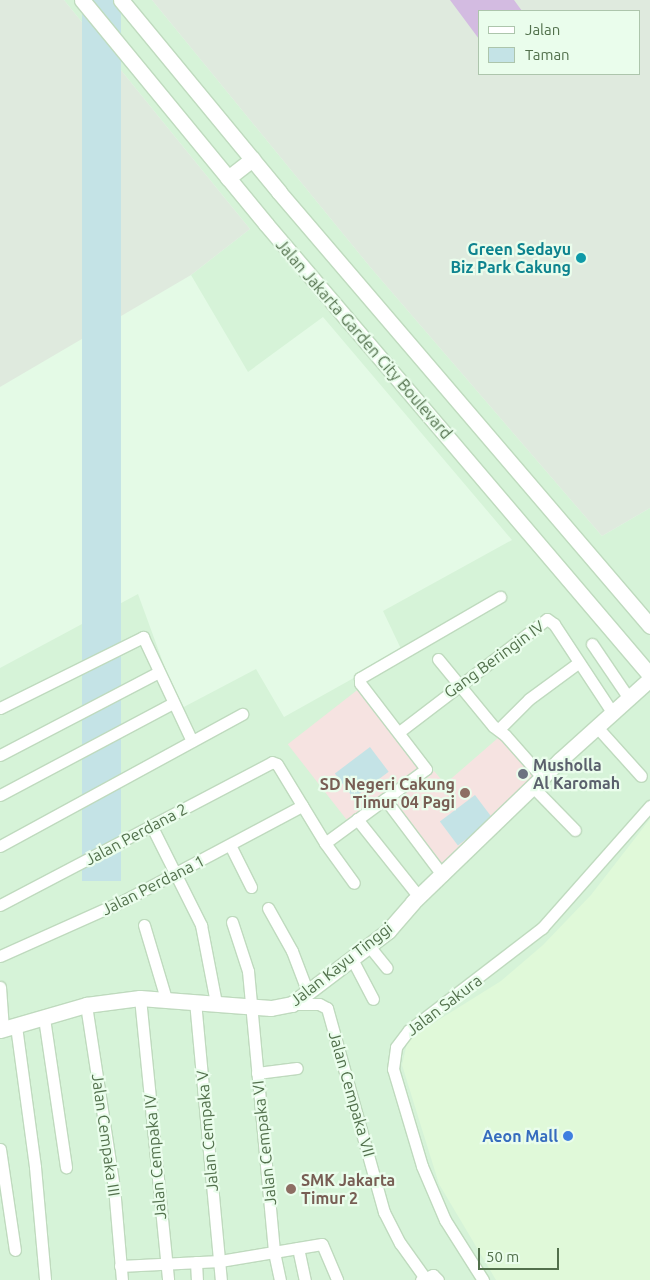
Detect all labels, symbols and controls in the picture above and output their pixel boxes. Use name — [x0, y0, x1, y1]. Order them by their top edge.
legend — [478, 10, 640, 75]
text: Jalan — [525, 21, 560, 38]
text: Taman — [525, 46, 570, 63]
street label: Jalan Jakarta Garden City Boulevard — [272, 235, 456, 443]
place label: Green Sedayu Biz Park Cakung — [450, 239, 571, 277]
marker: Green Sedayu Biz Park Cakung — [575, 252, 587, 264]
street label: Gang Beringin IV — [440, 616, 548, 702]
place label: Musholla Al Karomah — [533, 755, 620, 793]
marker: Musholla Al Karomah — [517, 768, 529, 780]
place label: SD Negeri Cakung Timur 04 Pagi — [320, 774, 455, 812]
marker: SD Negeri Cakung Timur 04 Pagi — [459, 787, 471, 799]
street label: Jalan Perdana 2 — [82, 799, 190, 869]
street label: Jalan Perdana 1 — [98, 851, 208, 919]
street label: Jalan Kayu Tinggi — [286, 918, 396, 1010]
street label: Jalan Sakura — [403, 970, 485, 1040]
street label: Jalan Cempaka VII — [325, 1029, 379, 1159]
street label: Jalan Cempaka V — [192, 1070, 222, 1192]
street label: Jalan Cempaka III — [88, 1072, 124, 1198]
street label: Jalan Cempaka VI — [248, 1080, 280, 1206]
street label: Jalan Cempaka IV — [140, 1094, 170, 1220]
place label: Aeon Mall — [482, 1126, 558, 1146]
marker: Aeon Mall — [562, 1130, 574, 1142]
place label: SMK Jakarta Timur 2 — [301, 1170, 395, 1208]
marker: SMK Jakarta Timur 2 — [285, 1183, 297, 1195]
scale bar — [480, 1238, 561, 1270]
text: 50 m — [486, 1248, 519, 1265]

